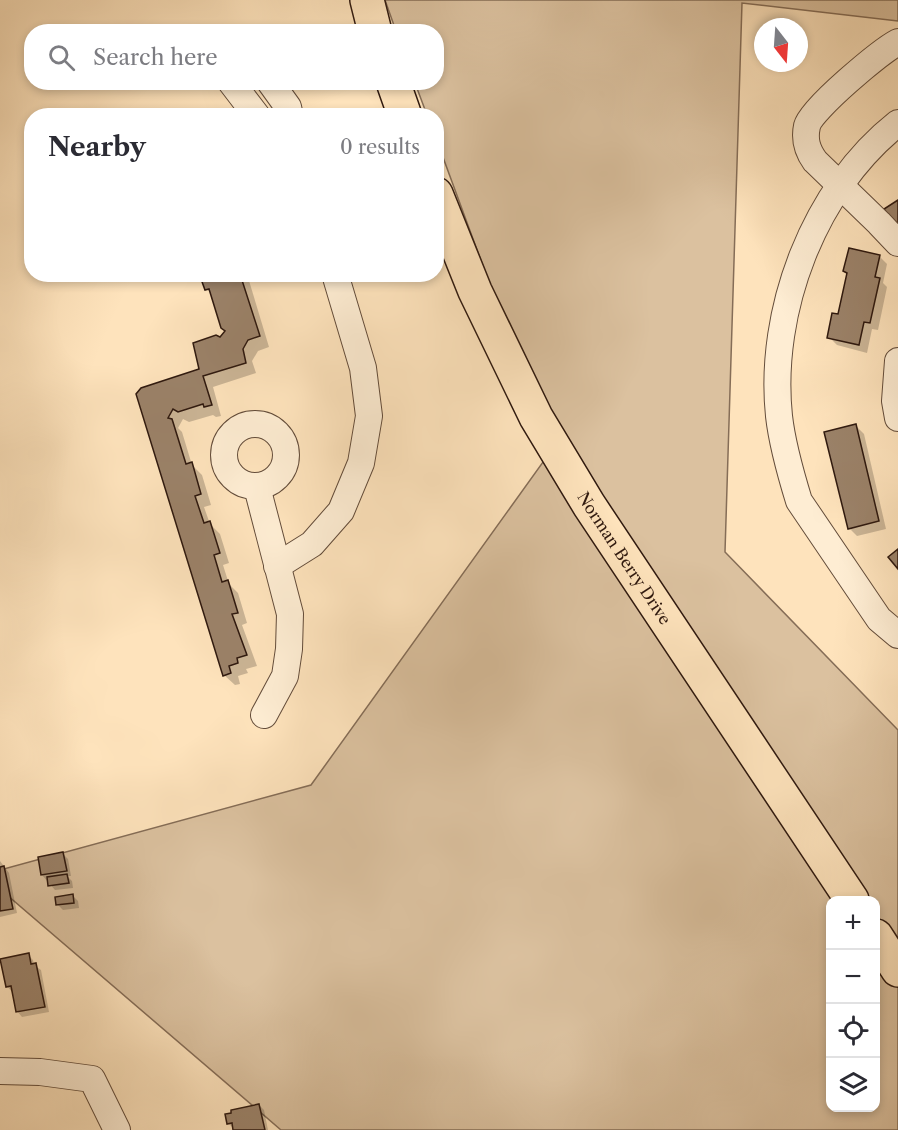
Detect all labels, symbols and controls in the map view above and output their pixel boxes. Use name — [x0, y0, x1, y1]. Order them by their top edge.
north arrow — [754, 18, 808, 72]
search box — [24, 24, 444, 90]
icon: search — [45, 41, 78, 74]
text: Search here — [93, 44, 218, 71]
text: Nearby — [48, 131, 146, 163]
text: 0 results — [340, 135, 420, 159]
street label: Norman Berry Drive — [573, 488, 676, 628]
map controls — [826, 896, 880, 1112]
button: + — [826, 896, 880, 950]
button: − — [826, 950, 880, 1004]
button: locate — [826, 1004, 880, 1058]
button: layers — [826, 1058, 880, 1112]

